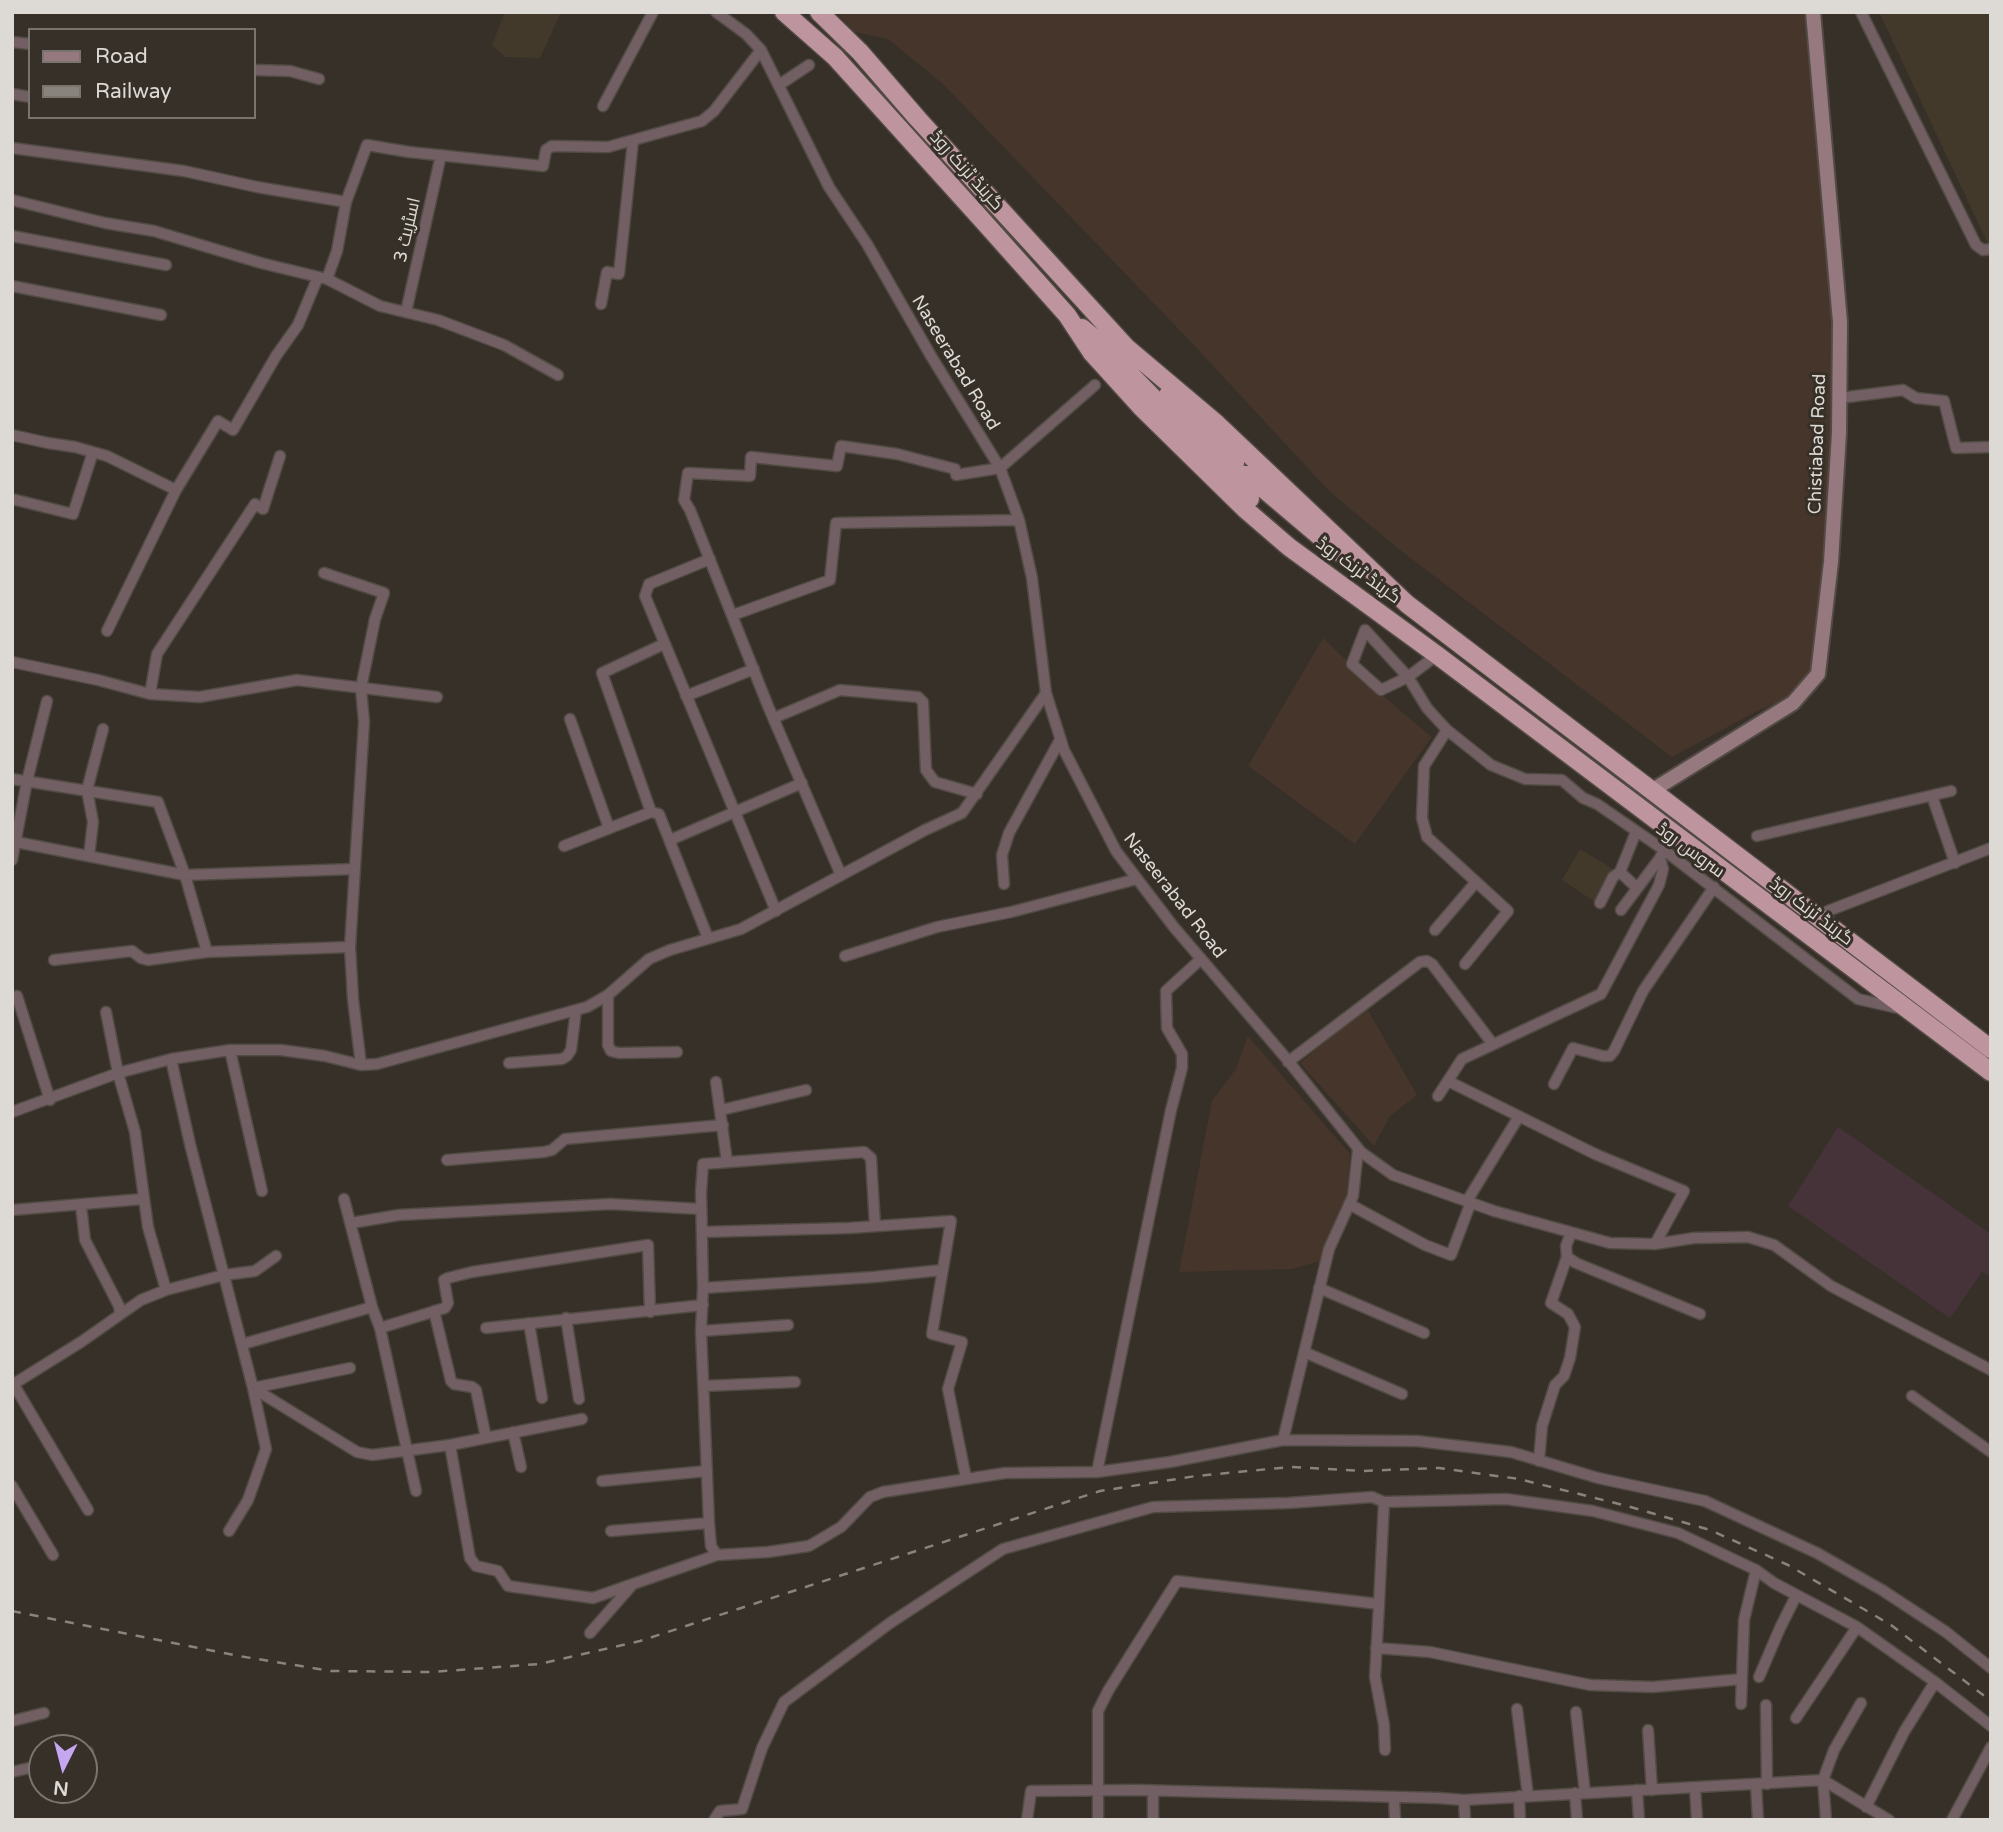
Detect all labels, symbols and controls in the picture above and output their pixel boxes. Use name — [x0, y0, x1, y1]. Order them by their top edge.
legend — [28, 28, 256, 119]
text: Road — [95, 44, 148, 69]
text: Railway — [95, 79, 172, 104]
street label: گرینڈ ٹرنک روڈ — [925, 127, 1007, 215]
street label: اسٹریٹ 3 — [390, 195, 426, 265]
street label: Naseerabad Road — [906, 292, 1004, 434]
street label: Chistiabad Road — [1805, 373, 1831, 515]
street label: گرینڈ ٹرنک روڈ — [1311, 533, 1405, 609]
street label: سروس روڈ — [1651, 819, 1729, 883]
street label: Naseerabad Road — [1118, 829, 1230, 963]
street label: گرینڈ ٹرنک روڈ — [1765, 873, 1857, 951]
north arrow — [28, 1734, 98, 1804]
text: N — [52, 1776, 70, 1800]

